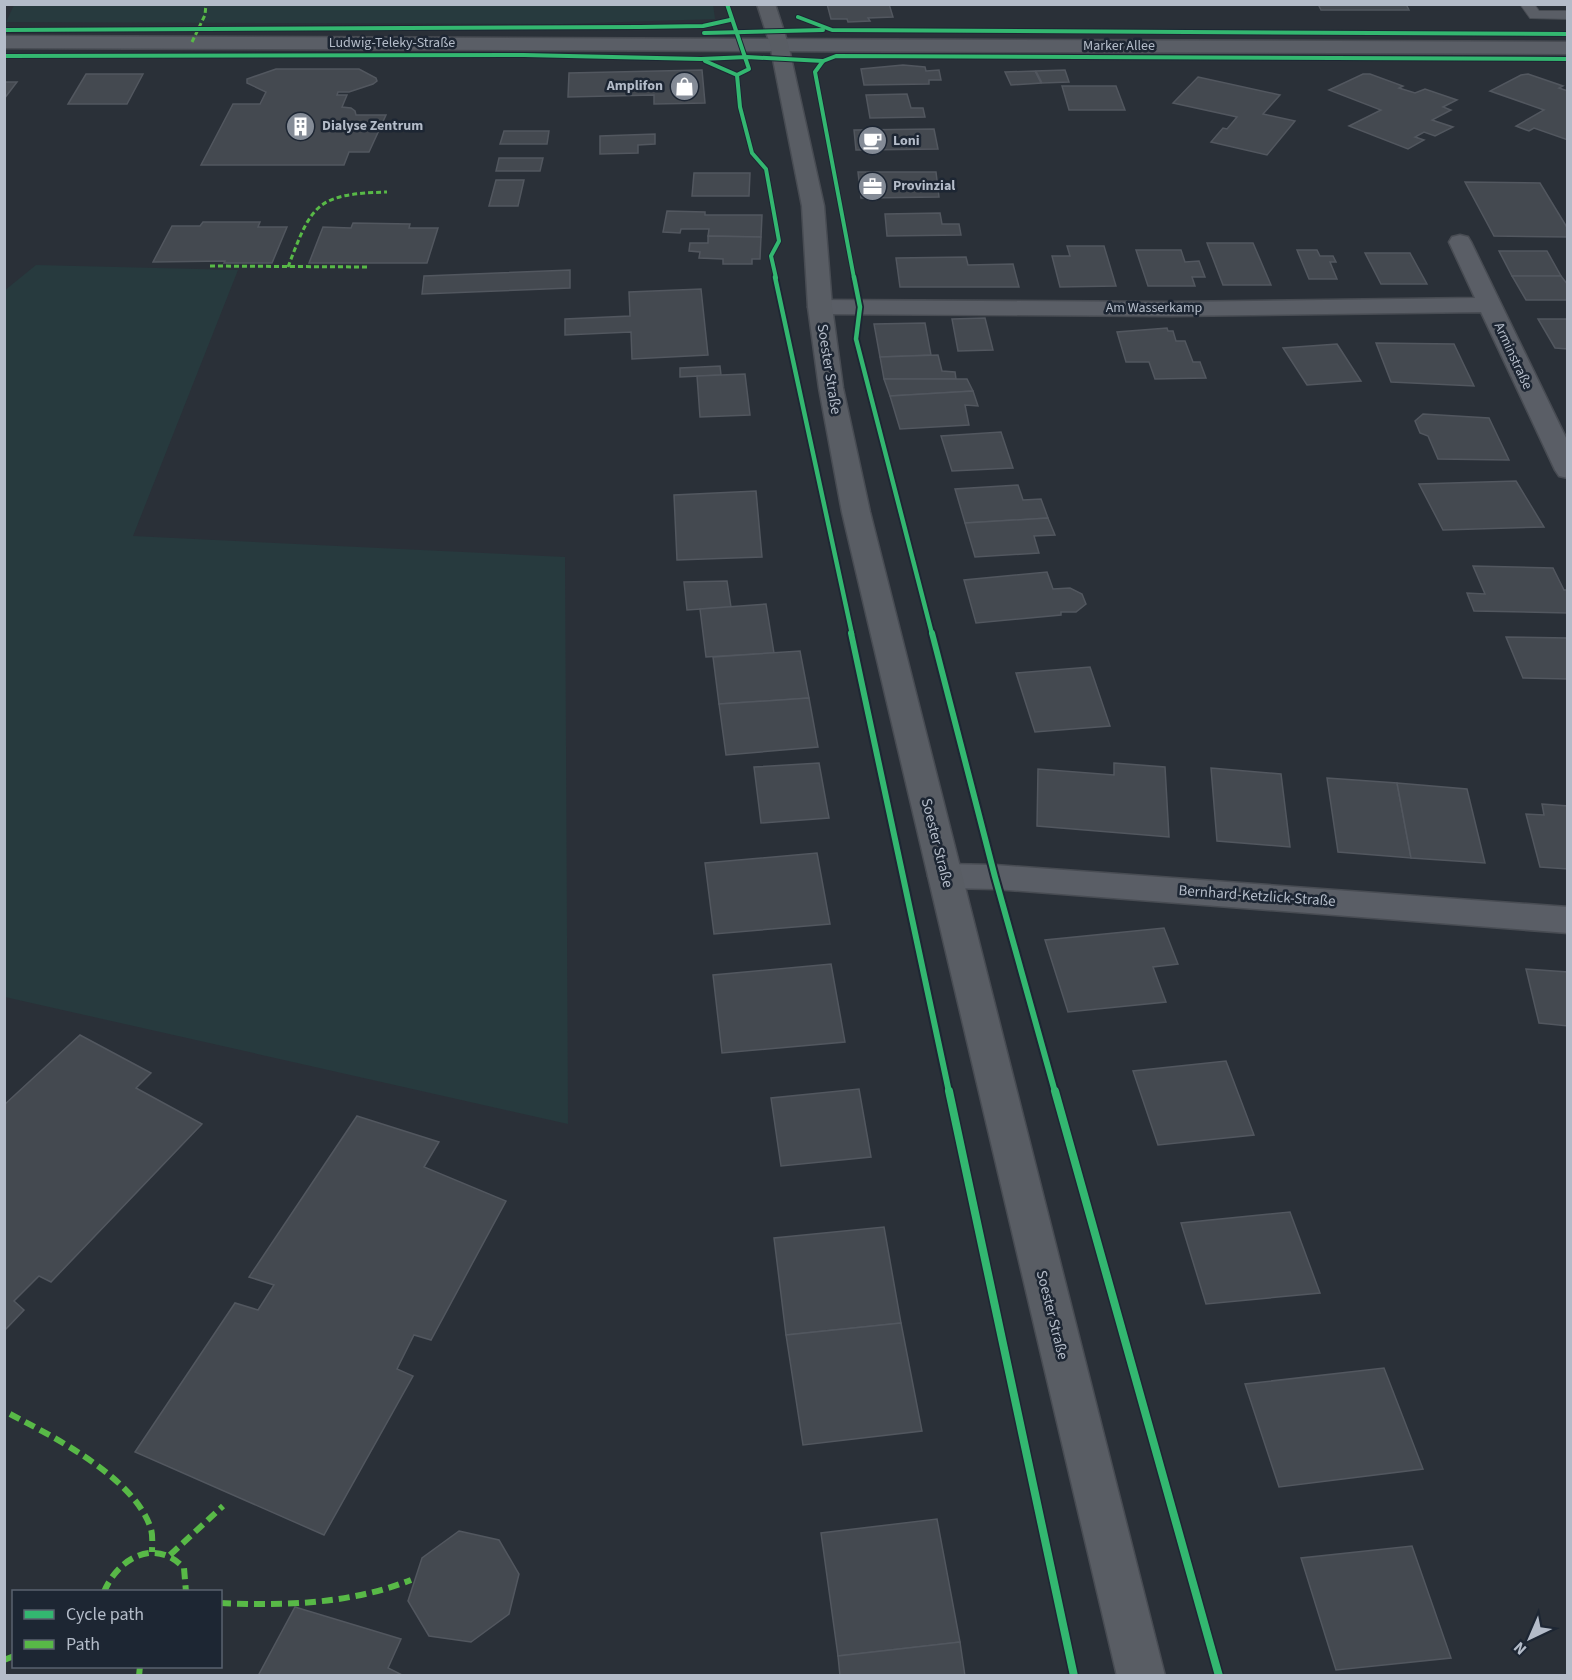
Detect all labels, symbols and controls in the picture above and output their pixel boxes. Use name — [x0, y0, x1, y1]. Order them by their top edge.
street label: Ludwig-Teleky-Straße — [329, 33, 455, 53]
street label: Marker Allee — [1083, 36, 1155, 56]
shop icon: Amplifon — [668, 70, 700, 102]
place label: Amplifon — [606, 76, 663, 96]
building icon: Dialyse Zentrum — [285, 110, 317, 142]
place label: Dialyse Zentrum — [322, 116, 423, 136]
cafe icon: Loni — [856, 125, 888, 157]
place label: Loni — [893, 131, 920, 151]
office icon: Provinzial — [856, 170, 888, 202]
place label: Provinzial — [893, 176, 955, 196]
street label: Am Wasserkamp — [1106, 298, 1203, 318]
street label: Arminstraße — [1489, 319, 1537, 393]
street label: Soester Straße — [811, 322, 847, 416]
street label: Soester Straße — [916, 796, 958, 890]
street label: Bernhard-Ketzlick-Straße — [1178, 880, 1336, 912]
street label: Soester Straße — [1031, 1268, 1073, 1362]
legend — [12, 1590, 222, 1668]
text: Cycle path — [66, 1602, 144, 1627]
north arrow — [1500, 1608, 1560, 1668]
text: Path — [66, 1632, 100, 1657]
text: N — [1509, 1636, 1532, 1660]

